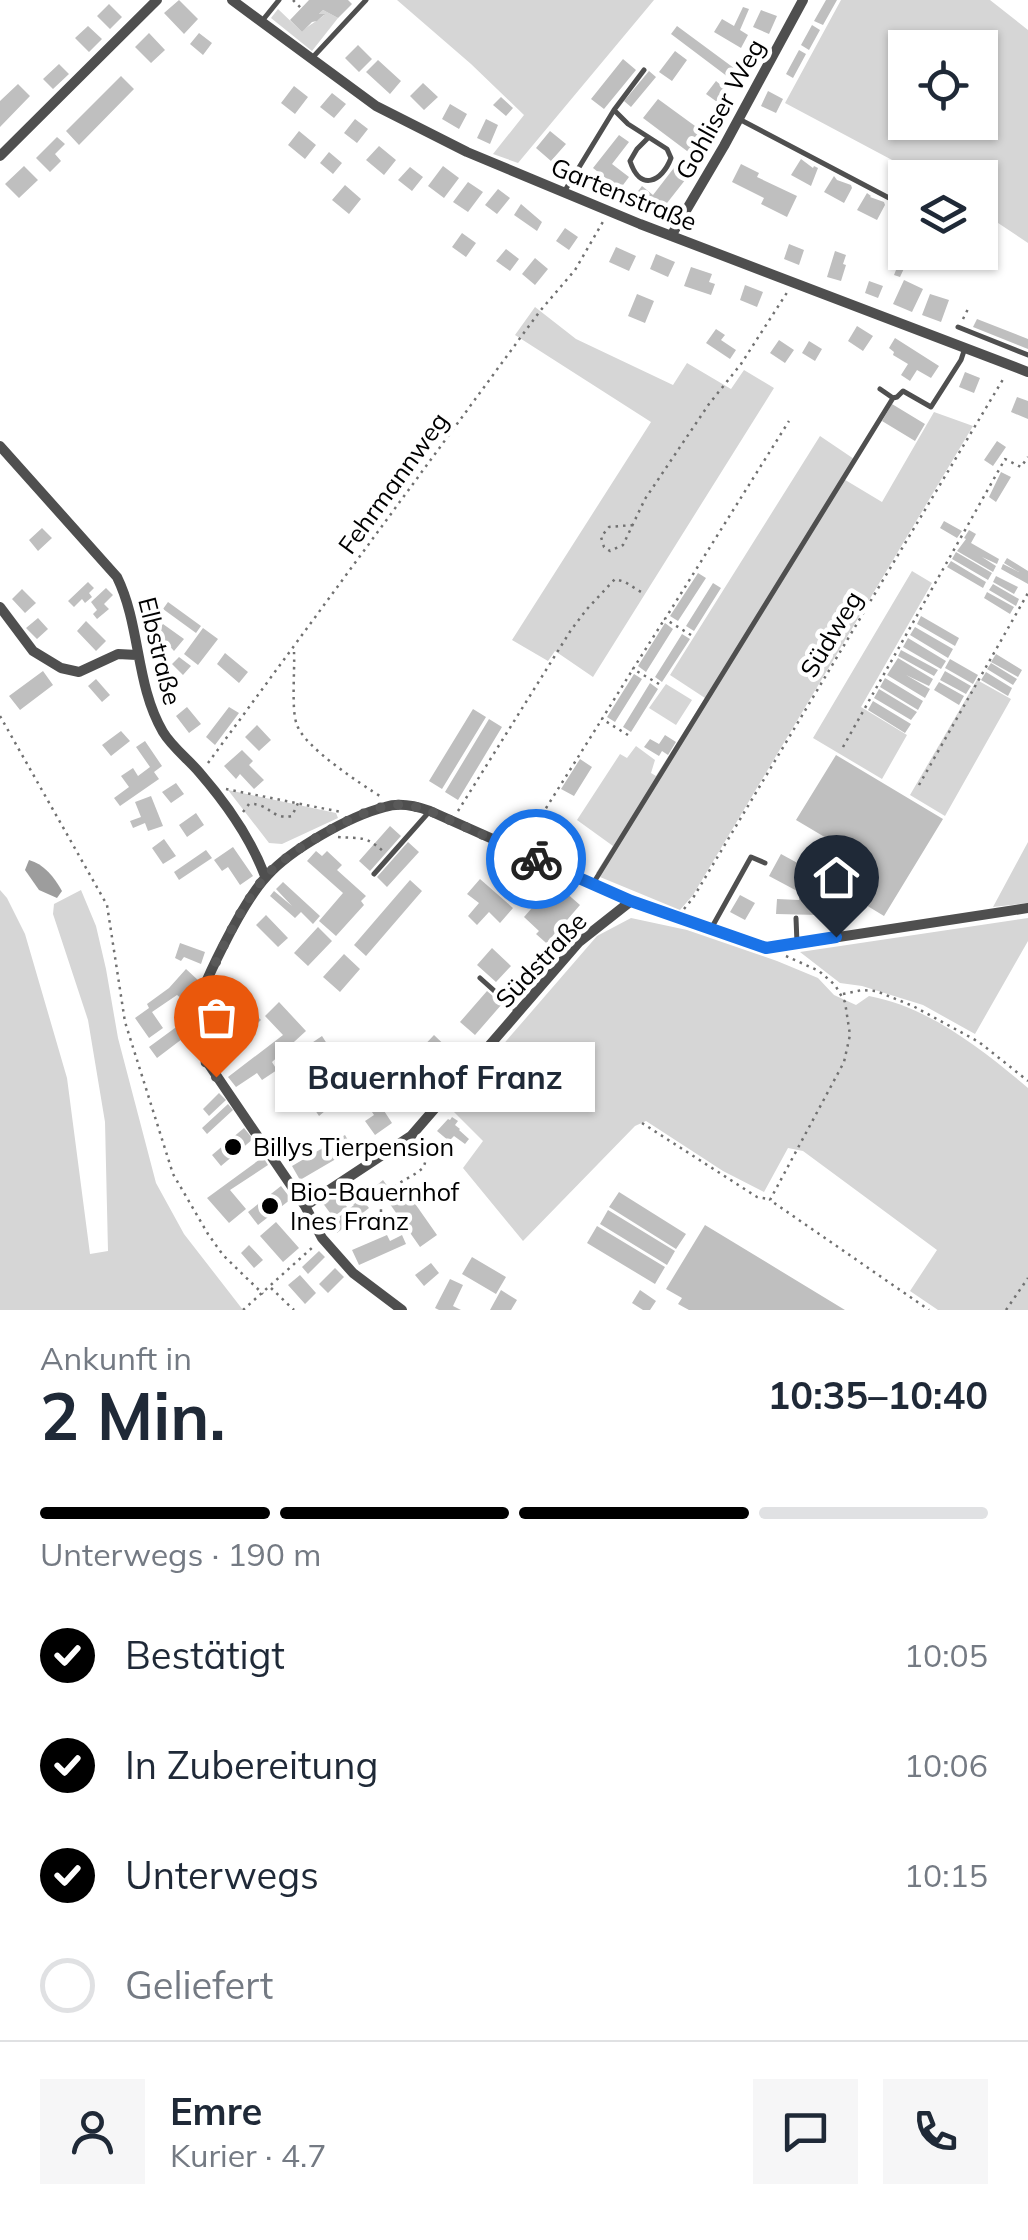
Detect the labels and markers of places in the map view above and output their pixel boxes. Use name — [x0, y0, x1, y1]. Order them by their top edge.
pin — [794, 835, 879, 938]
pin — [174, 975, 259, 1078]
callout: Bauernhof Franz — [276, 1042, 596, 1112]
place label: Billys Tierpension — [253, 1131, 454, 1162]
marker: Billys Tierpension — [222, 1136, 244, 1158]
place label: Bio-Bauernhof Ines Franz — [290, 1176, 460, 1236]
marker: Bio-Bauernhof Ines Franz — [259, 1195, 281, 1217]

